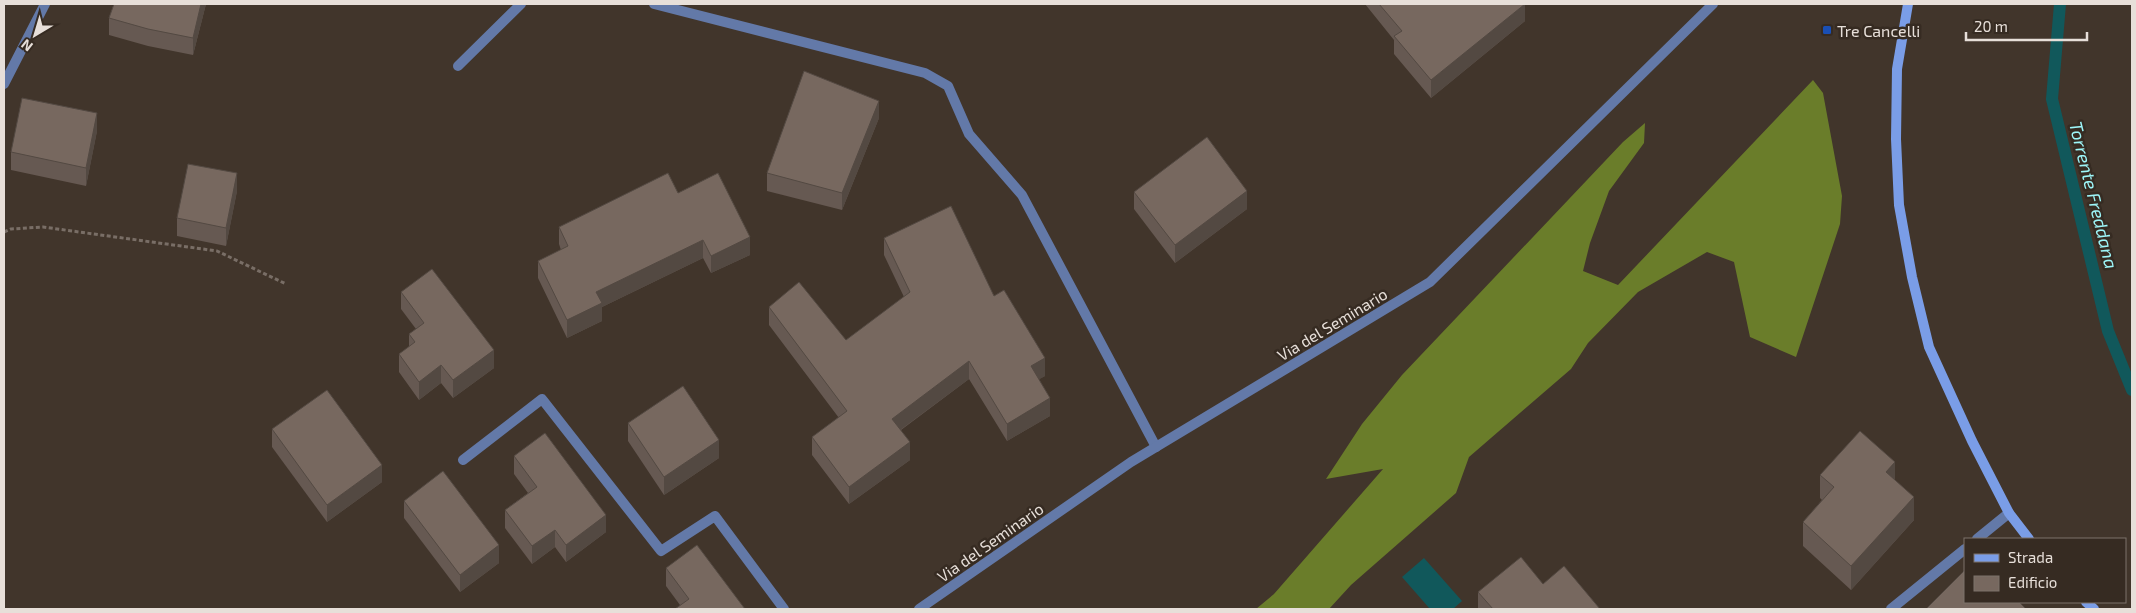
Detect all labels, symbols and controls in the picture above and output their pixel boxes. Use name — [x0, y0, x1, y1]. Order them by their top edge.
north arrow — [10, 10, 60, 60]
scale bar — [1966, 10, 2087, 42]
text: 20 m — [1974, 17, 2008, 35]
place label: Tre Cancelli — [1837, 21, 1920, 40]
marker: Tre Cancelli — [1821, 24, 1833, 36]
text: N — [17, 36, 36, 55]
water label: Torrente Freddana — [2065, 119, 2123, 271]
street label: Via del Seminario — [1274, 284, 1390, 364]
street label: Via del Seminario — [933, 498, 1047, 586]
legend — [1964, 538, 2126, 603]
text: Strada — [2008, 548, 2053, 566]
text: Edificio — [2008, 573, 2057, 591]

